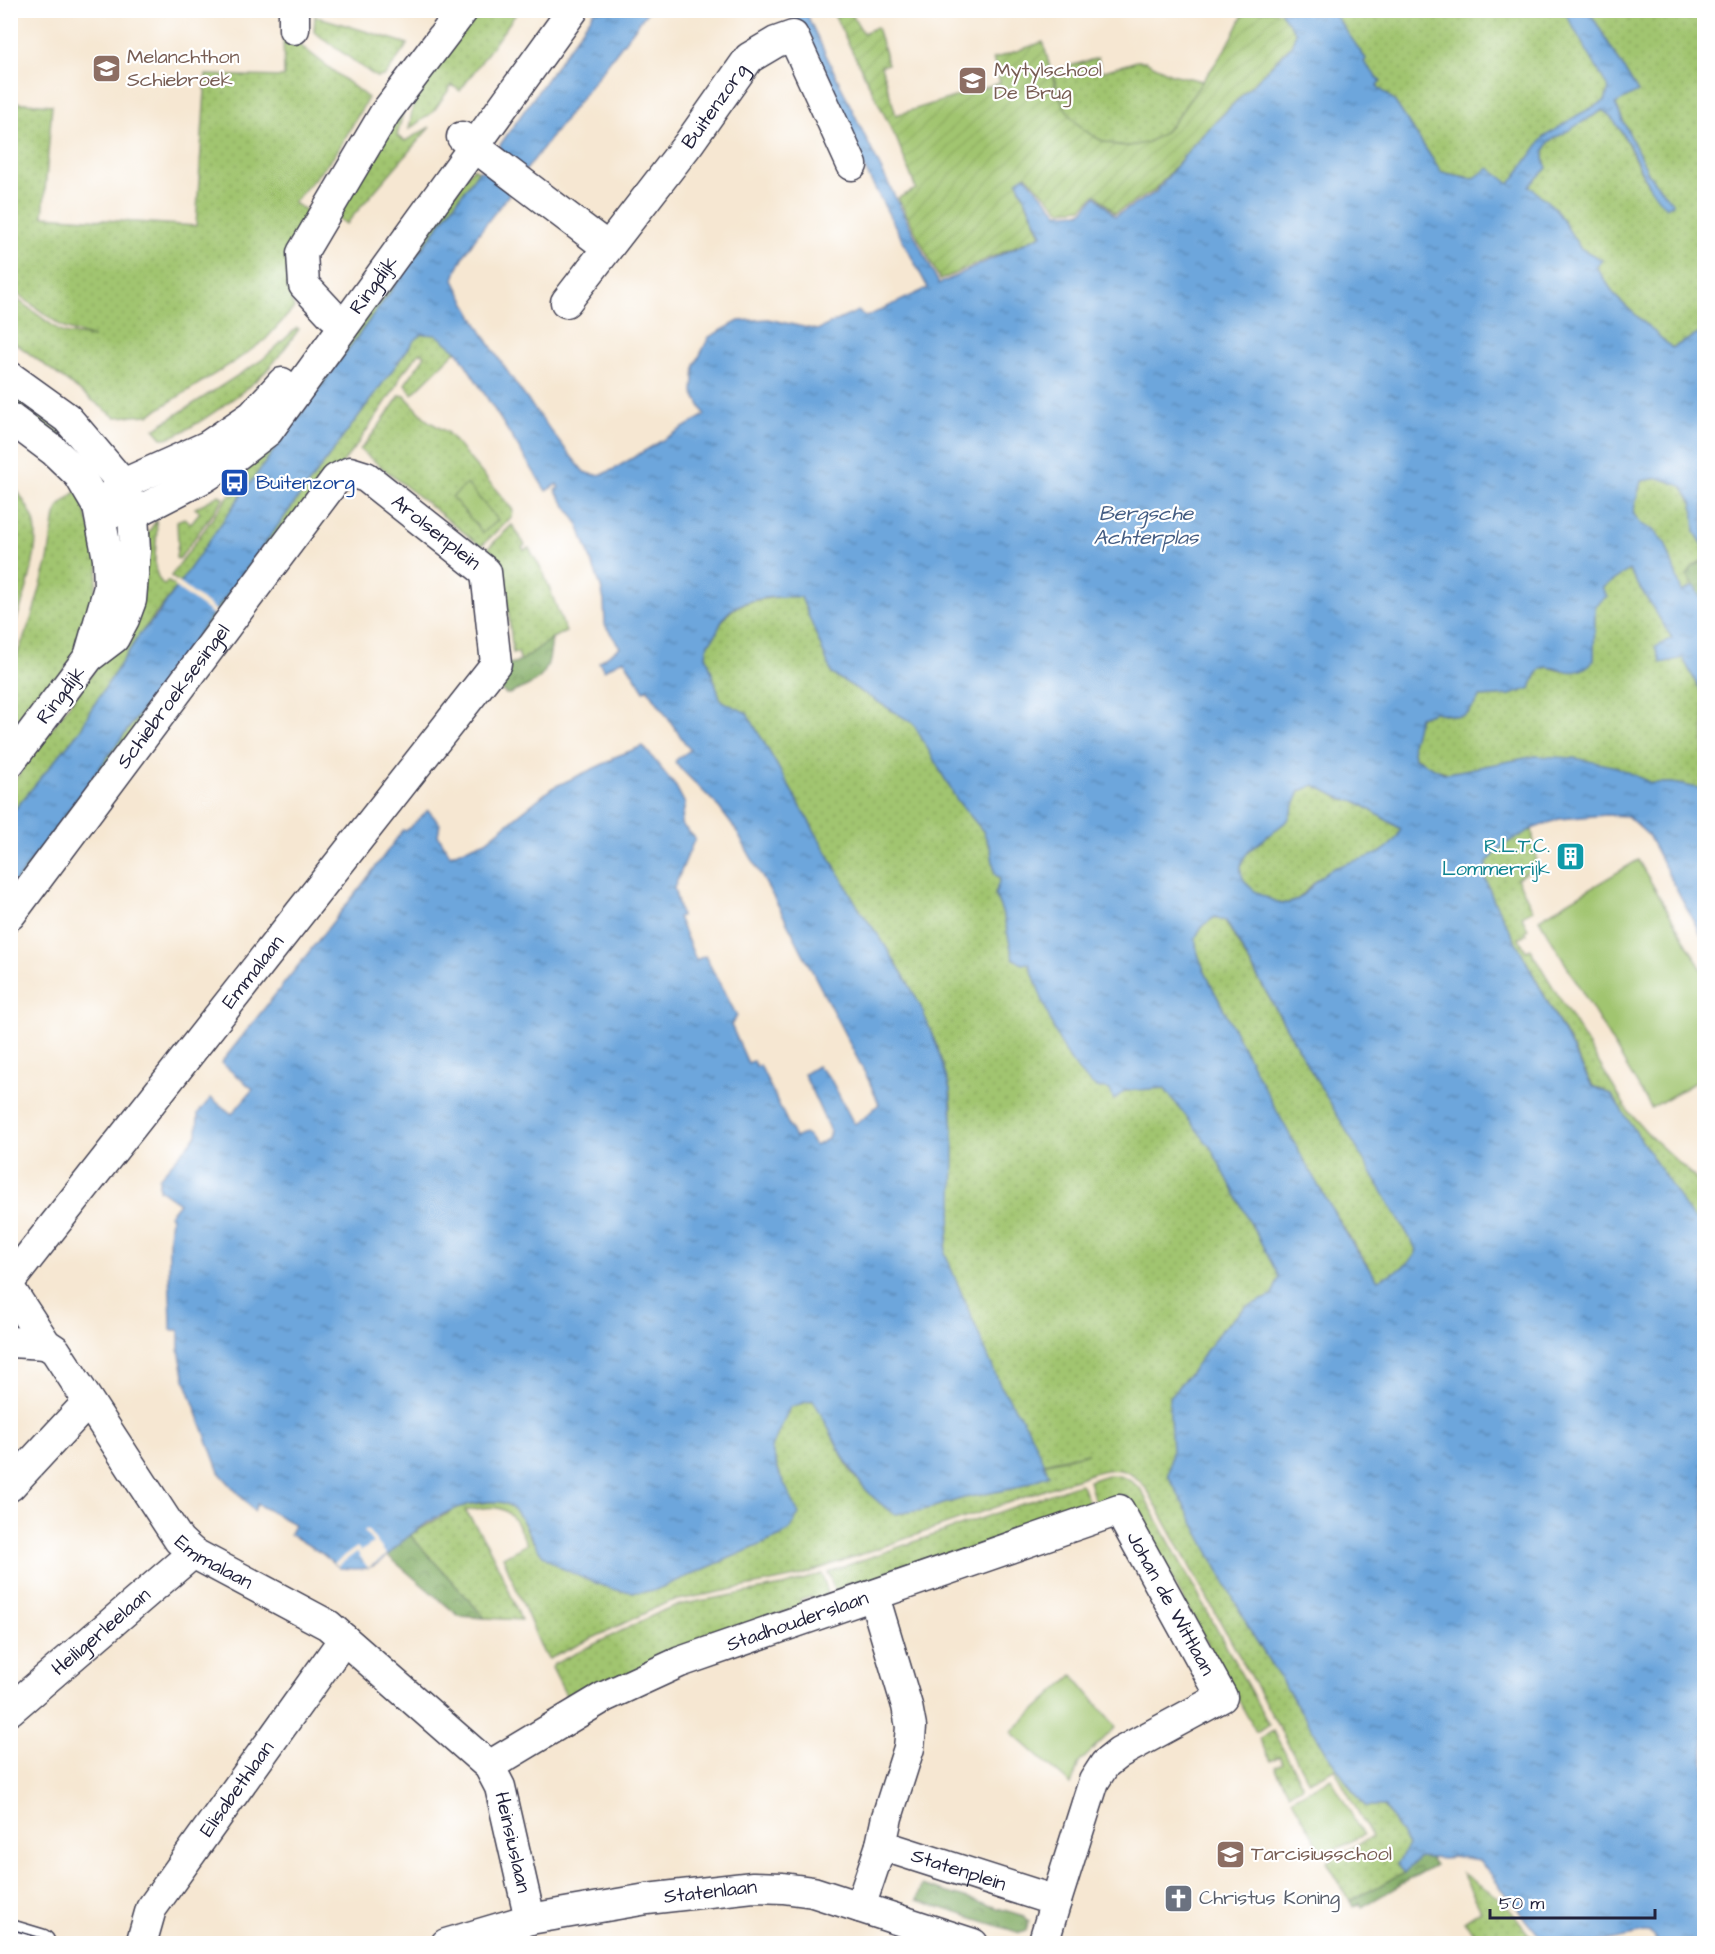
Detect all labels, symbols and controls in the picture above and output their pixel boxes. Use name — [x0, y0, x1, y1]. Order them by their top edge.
place label: Melanchthon Schiebroek — [127, 43, 239, 94]
school or university icon: Melanchthon Schiebroek — [90, 52, 122, 84]
place label: Mytylschool De Brug — [994, 56, 1102, 108]
street label: Buitenzorg — [675, 58, 756, 155]
school or university icon: Mytylschool De Brug — [957, 65, 989, 97]
street label: Ringdijk — [343, 250, 405, 320]
bus stop icon: Buitenzorg — [219, 467, 251, 499]
place label: Buitenzorg — [256, 469, 355, 498]
street label: Arolsenplein — [385, 488, 487, 577]
water label: Bergsche Achterplas — [1094, 499, 1200, 552]
street label: Schiebroeksesingel — [110, 618, 237, 774]
street label: Ringdijk — [30, 660, 93, 731]
place label: R.L.T.C. Lommerrijk — [1442, 832, 1550, 883]
building icon: R.L.T.C. Lommerrijk — [1555, 841, 1587, 873]
street label: Emmalaan — [215, 929, 291, 1015]
street label: Johan de Wittlaan — [1119, 1526, 1221, 1681]
street label: Emmalaan — [168, 1529, 258, 1596]
street label: Heiligerleelaan — [45, 1581, 157, 1682]
street label: Stadhouderslaan — [723, 1584, 872, 1659]
street label: Elisabethlaan — [193, 1735, 281, 1843]
street label: Heinsiuslaan — [488, 1789, 538, 1896]
school or university icon: Tarcisiusschool — [1214, 1838, 1246, 1870]
place label: Tarcisiusschool — [1251, 1840, 1392, 1868]
street label: Statenplein — [908, 1842, 1010, 1898]
street label: Statenlaan — [662, 1873, 758, 1911]
church icon: Christus Koning — [1162, 1882, 1194, 1914]
scale bar — [1490, 1882, 1655, 1920]
place label: Christus Koning — [1199, 1884, 1340, 1913]
text: 50 m — [1499, 1891, 1544, 1916]

